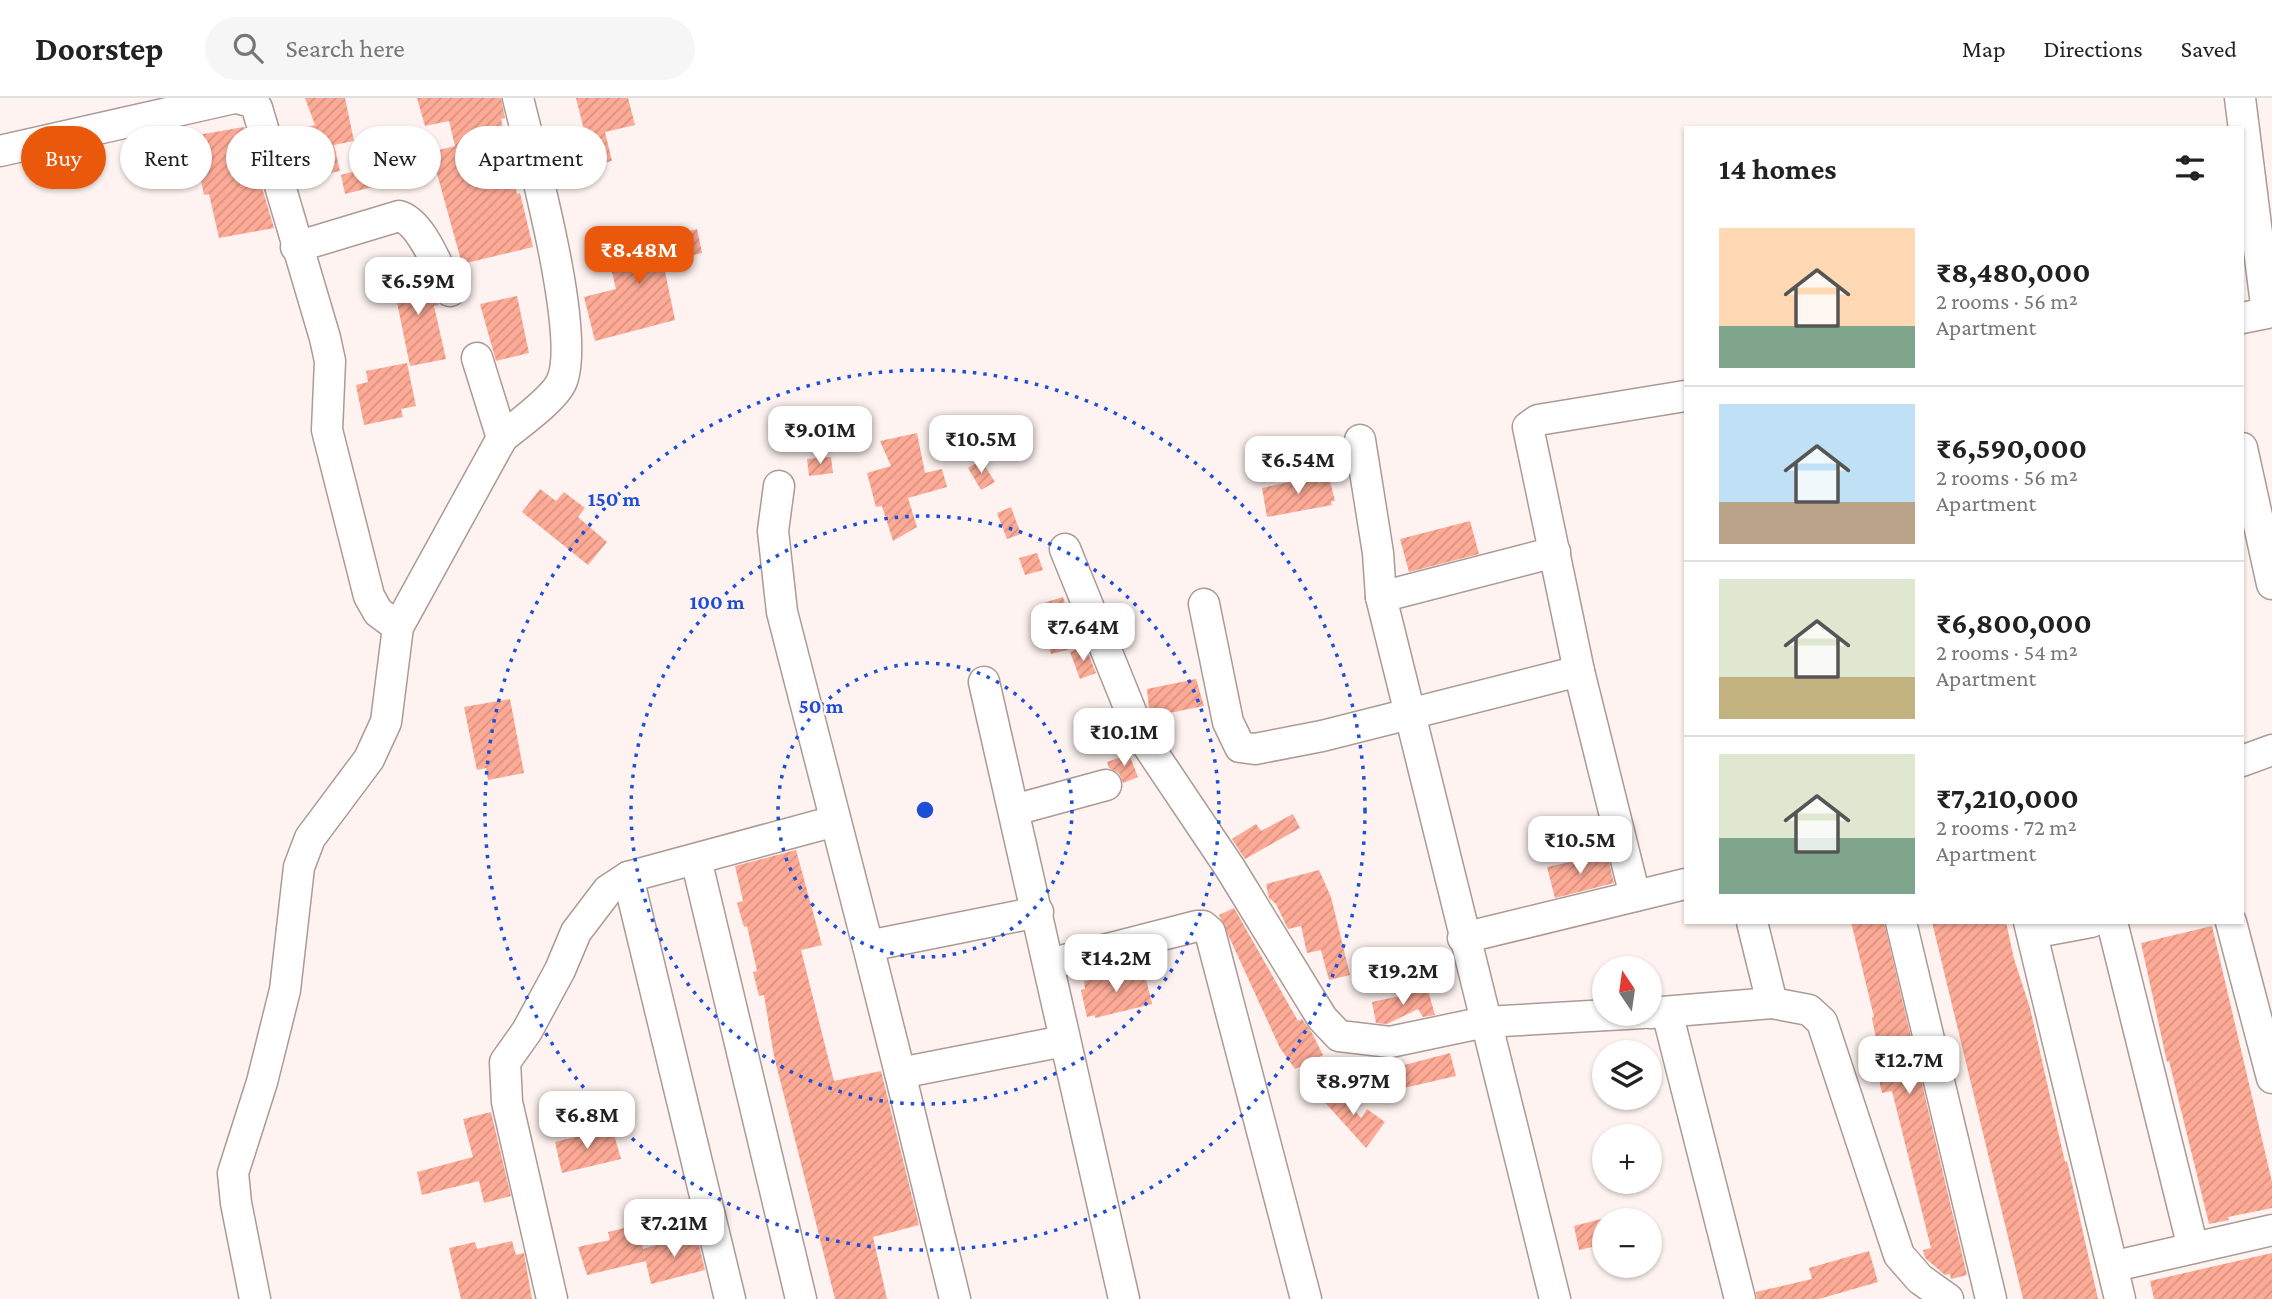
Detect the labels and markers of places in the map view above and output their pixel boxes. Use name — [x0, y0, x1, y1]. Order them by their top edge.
pin: ₹8.48M — [582, 226, 696, 286]
pin: ₹6.59M — [361, 258, 475, 317]
pin: ₹9.01M — [763, 406, 877, 466]
pin: ₹10.5M — [924, 416, 1038, 475]
pin: ₹6.54M — [1241, 436, 1355, 496]
pin: ₹7.64M — [1026, 603, 1140, 663]
pin: ₹10.1M — [1067, 708, 1181, 768]
centre of rings — [913, 798, 937, 822]
pin: ₹10.5M — [1523, 816, 1637, 876]
pin: ₹14.2M — [1059, 934, 1173, 994]
pin: ₹19.2M — [1346, 948, 1460, 1007]
pin: ₹12.7M — [1852, 1037, 1966, 1096]
pin: ₹8.97M — [1296, 1058, 1410, 1117]
pin: ₹6.8M — [538, 1091, 636, 1151]
pin: ₹7.21M — [617, 1200, 731, 1259]

